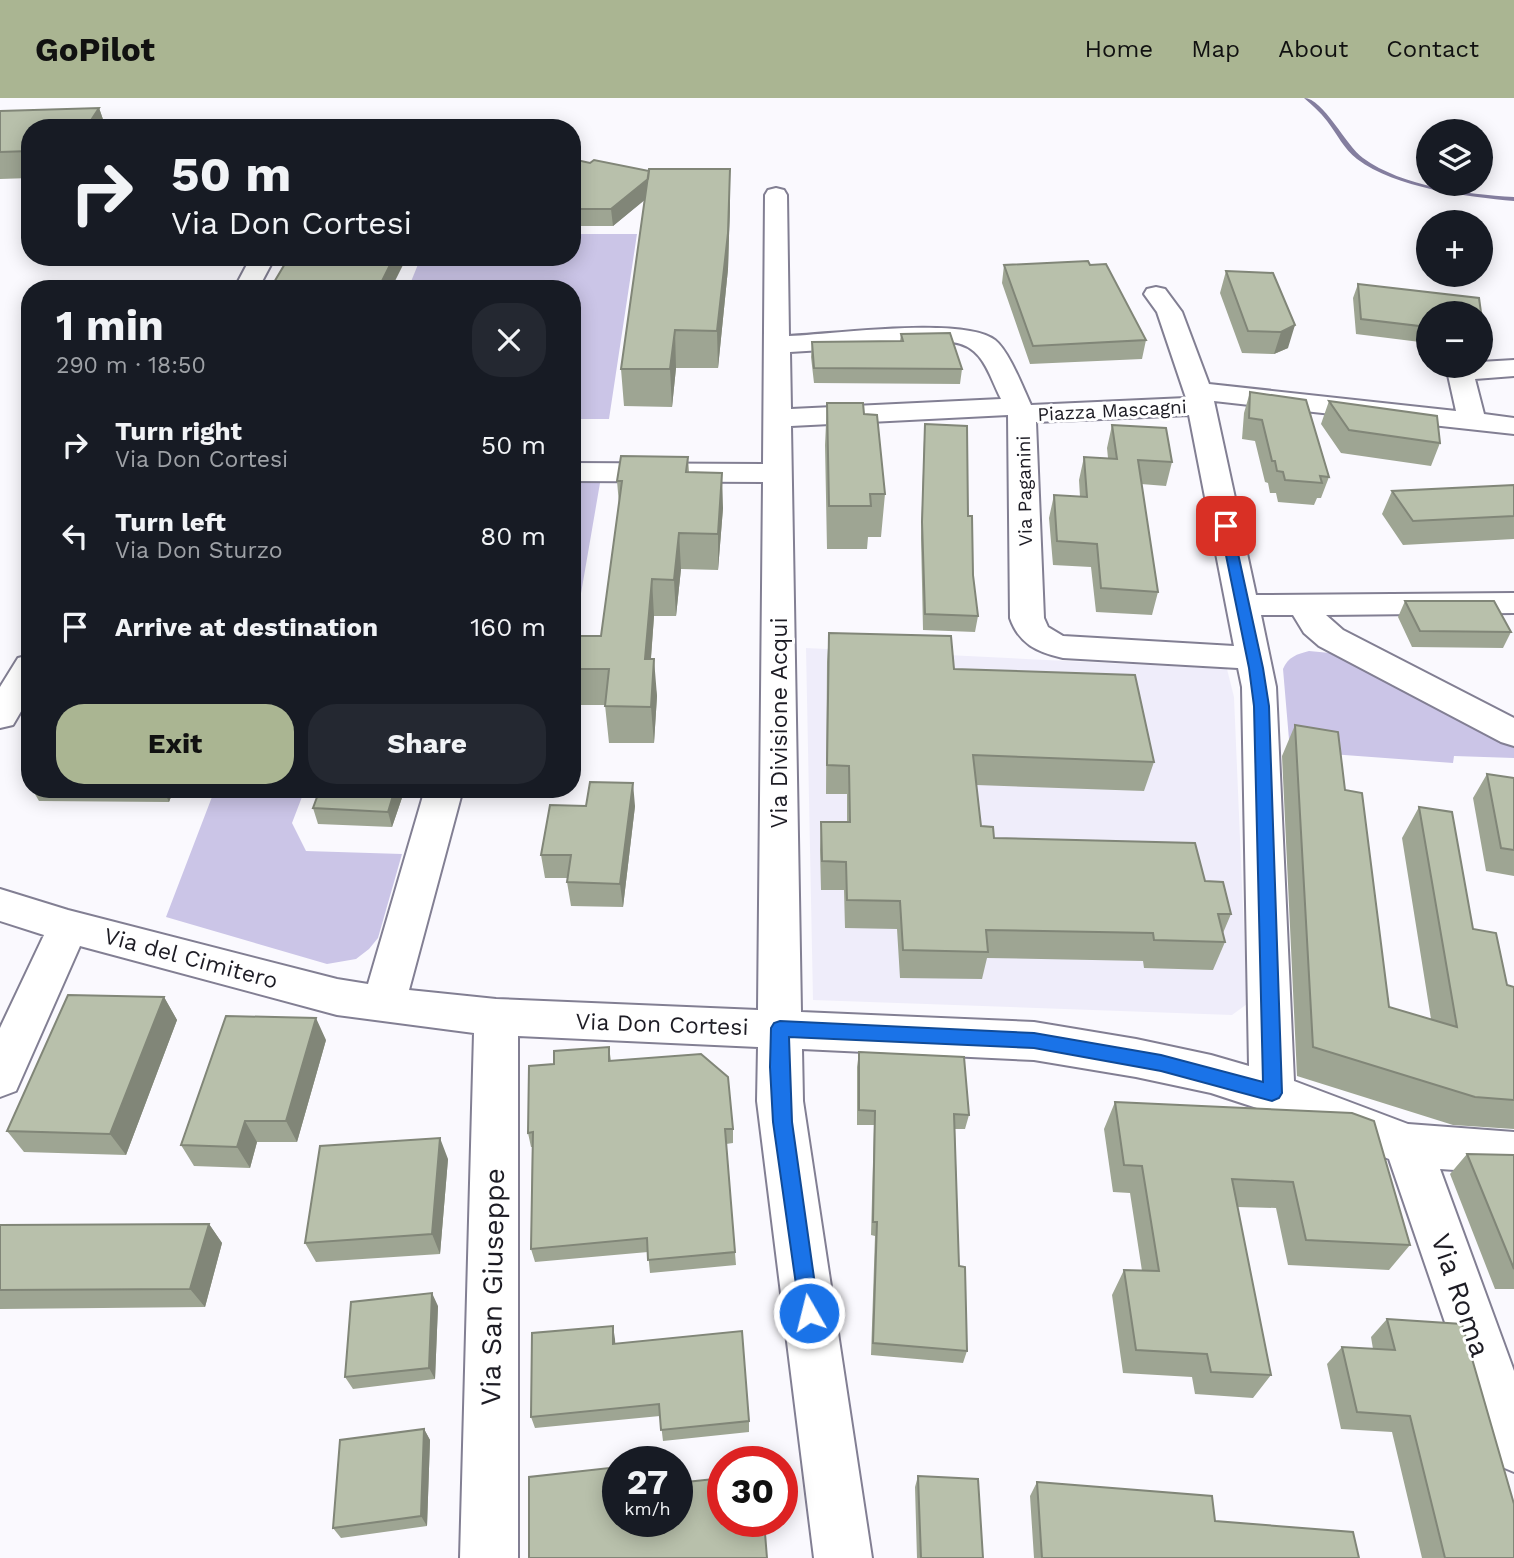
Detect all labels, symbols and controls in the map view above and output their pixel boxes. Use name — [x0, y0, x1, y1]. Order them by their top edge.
text: GoPilot — [35, 30, 155, 69]
text: Home — [1085, 35, 1153, 63]
text: Map — [1191, 35, 1240, 63]
text: About — [1278, 35, 1348, 63]
text: Contact — [1386, 35, 1479, 63]
map controls — [1416, 119, 1493, 378]
button: layers — [1416, 119, 1493, 196]
text: 50 m — [171, 145, 291, 203]
icon: right — [56, 147, 147, 238]
text: Via Don Cortesi — [171, 204, 412, 242]
button: + — [1416, 210, 1493, 287]
text: 1 min — [56, 301, 164, 350]
button: − — [1416, 301, 1493, 378]
button: close — [472, 303, 546, 377]
text: 290 m · 18:50 — [56, 352, 206, 379]
street label: Piazza Mascagni — [1037, 395, 1187, 426]
text: Turn right — [115, 416, 242, 446]
icon: right — [56, 426, 94, 464]
text: 50 m — [481, 430, 546, 460]
street label: Via Paganini — [1012, 435, 1037, 547]
text: Via Don Cortesi — [115, 446, 288, 473]
pin — [1196, 496, 1256, 556]
text: Turn left — [115, 507, 226, 537]
icon: arrive — [1207, 507, 1245, 545]
icon: left — [56, 517, 94, 555]
text: 80 m — [480, 521, 546, 551]
text: Via Don Sturzo — [115, 537, 283, 564]
icon: arrive — [56, 608, 94, 646]
text: Arrive at destination — [115, 612, 378, 642]
text: 160 m — [470, 612, 546, 642]
street label: Via Divisione Acqui — [766, 617, 793, 829]
button: Exit — [56, 704, 294, 784]
button: Share — [308, 704, 546, 784]
street label: Via del Cimitero — [101, 922, 281, 995]
street label: Via Don Cortesi — [575, 1008, 749, 1041]
street label: Via San Giuseppe — [474, 1168, 511, 1406]
street label: Via Roma — [1424, 1229, 1497, 1361]
position arrow — [772, 1276, 846, 1350]
speed limit sign: 30 — [707, 1446, 798, 1537]
text: 27 — [627, 1461, 668, 1503]
text: km/h — [624, 1498, 671, 1519]

